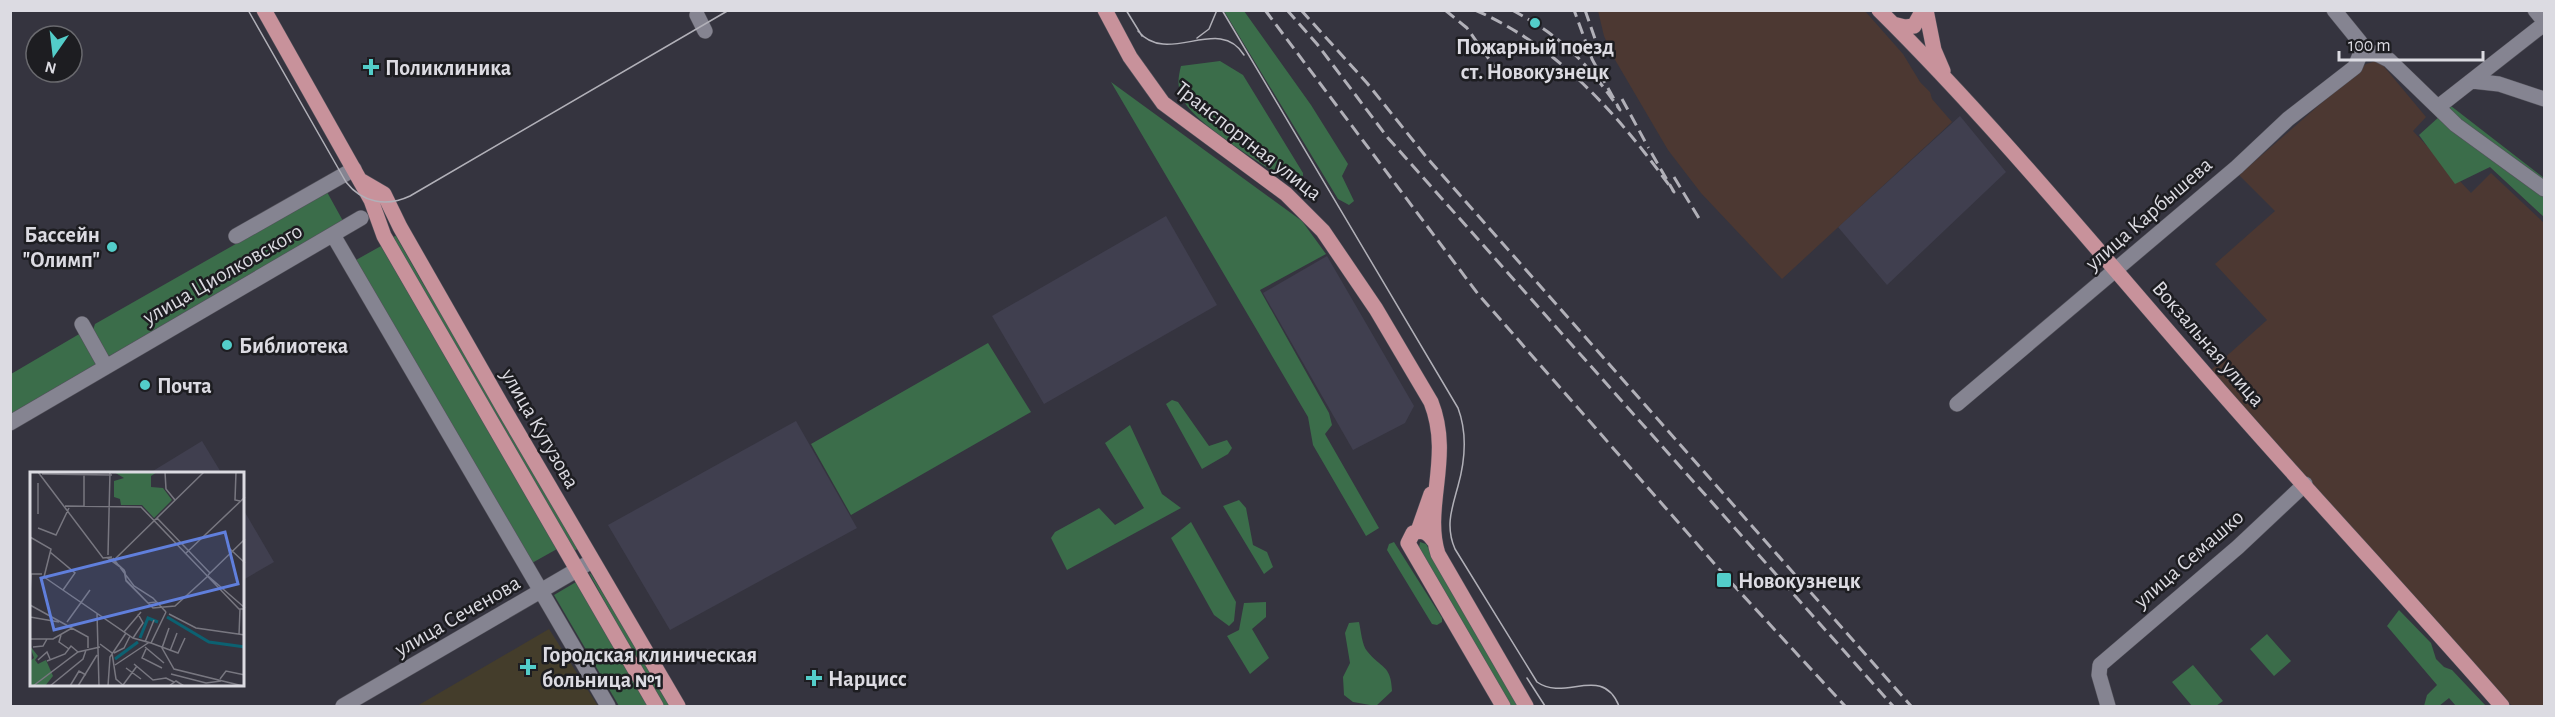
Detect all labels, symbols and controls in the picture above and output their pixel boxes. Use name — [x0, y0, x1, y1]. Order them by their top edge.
marker: Пожарный поезд ст. Новокузнецк — [1528, 16, 1542, 30]
north arrow — [24, 24, 84, 84]
scale bar — [2339, 24, 2483, 62]
place label: Пожарный поезд ст. Новокузнецк — [1456, 36, 1614, 84]
text: 100 m — [2348, 37, 2391, 55]
place label: Поликлиника — [385, 57, 511, 79]
text: N — [43, 58, 58, 77]
marker: Поликлиника — [362, 58, 380, 76]
street label: Транспортная улица — [1171, 77, 1326, 205]
street label: улица Карбышева — [2080, 153, 2216, 275]
street label: улица Циолковского — [138, 219, 306, 329]
place label: Бассейн "Олимп" — [22, 224, 100, 271]
marker: Бассейн "Олимп" — [105, 240, 119, 254]
street label: Вокзальная улица — [2148, 277, 2269, 411]
place label: Библиотека — [239, 335, 348, 357]
marker: Библиотека — [220, 338, 234, 352]
street label: улица Кутузова — [497, 364, 583, 492]
place label: Почта — [157, 375, 212, 397]
marker: Почта — [138, 378, 152, 392]
inset map — [30, 472, 244, 687]
street label: улица Семашко — [2129, 505, 2248, 613]
place label: Новокузнецк — [1738, 570, 1861, 593]
street label: улица Сеченова — [390, 571, 524, 661]
marker: Новокузнецк — [1715, 571, 1733, 589]
place label: Городская клиническая больница №1 — [542, 644, 757, 691]
marker: Городская клиническая больница №1 — [519, 658, 537, 676]
place label: Нарцисс — [828, 668, 907, 690]
marker: Нарцисс — [805, 669, 823, 687]

